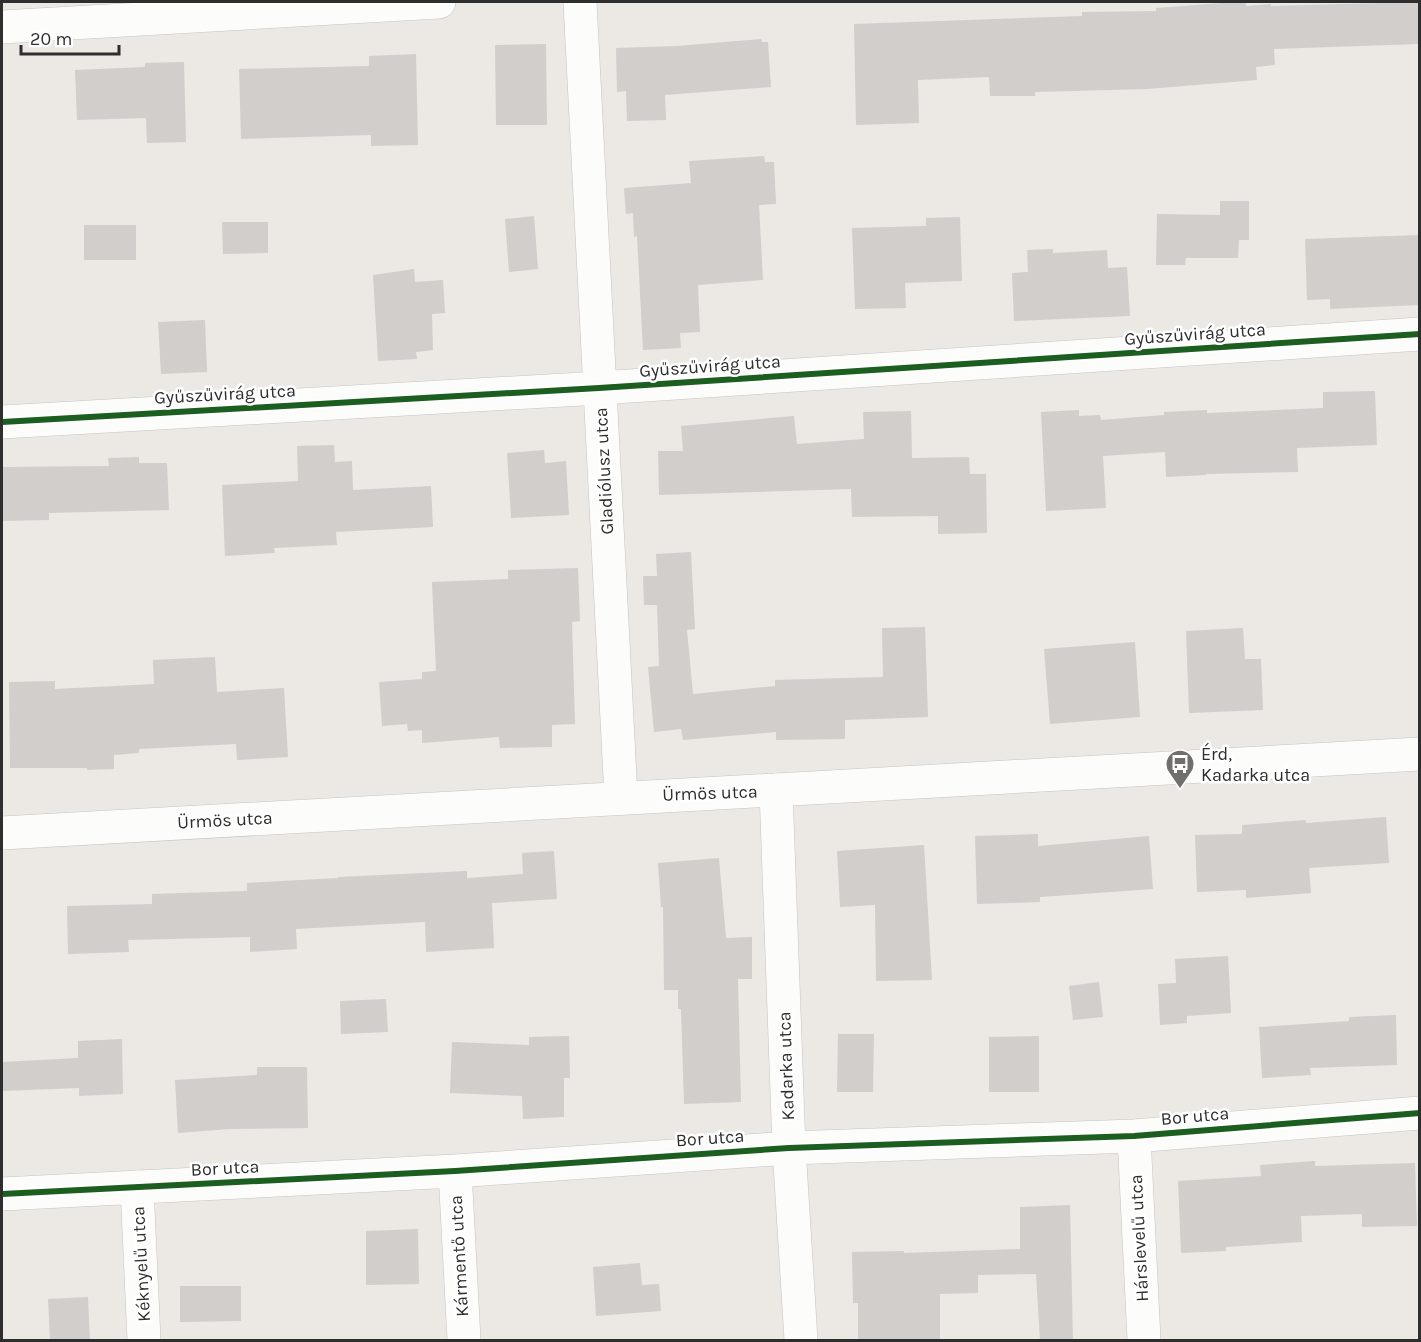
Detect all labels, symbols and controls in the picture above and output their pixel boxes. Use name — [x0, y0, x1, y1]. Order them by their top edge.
scale bar — [21, 18, 118, 56]
text: 20 m — [30, 28, 72, 50]
street label: Gyűszűvirág utca — [1123, 318, 1267, 350]
street label: Gyűszűvirág utca — [638, 350, 782, 382]
street label: Gyűszűvirág utca — [154, 379, 296, 409]
street label: Gladiólusz utca — [590, 407, 618, 535]
place label: Érd, Kadarka utca — [1201, 742, 1310, 786]
bus stop icon: Érd, Kadarka utca — [1164, 748, 1196, 790]
street label: Ürmös utca — [662, 780, 758, 806]
street label: Ürmös utca — [177, 807, 273, 833]
street label: Kadarka utca — [773, 1011, 799, 1121]
street label: Bor utca — [1160, 1102, 1230, 1130]
street label: Bor utca — [675, 1125, 745, 1151]
street label: Bor utca — [190, 1155, 260, 1181]
street label: Hárslevelű utca — [1125, 1174, 1153, 1302]
street label: Kármentő utca — [445, 1194, 473, 1318]
street label: Kéknyelű utca — [127, 1206, 155, 1322]

